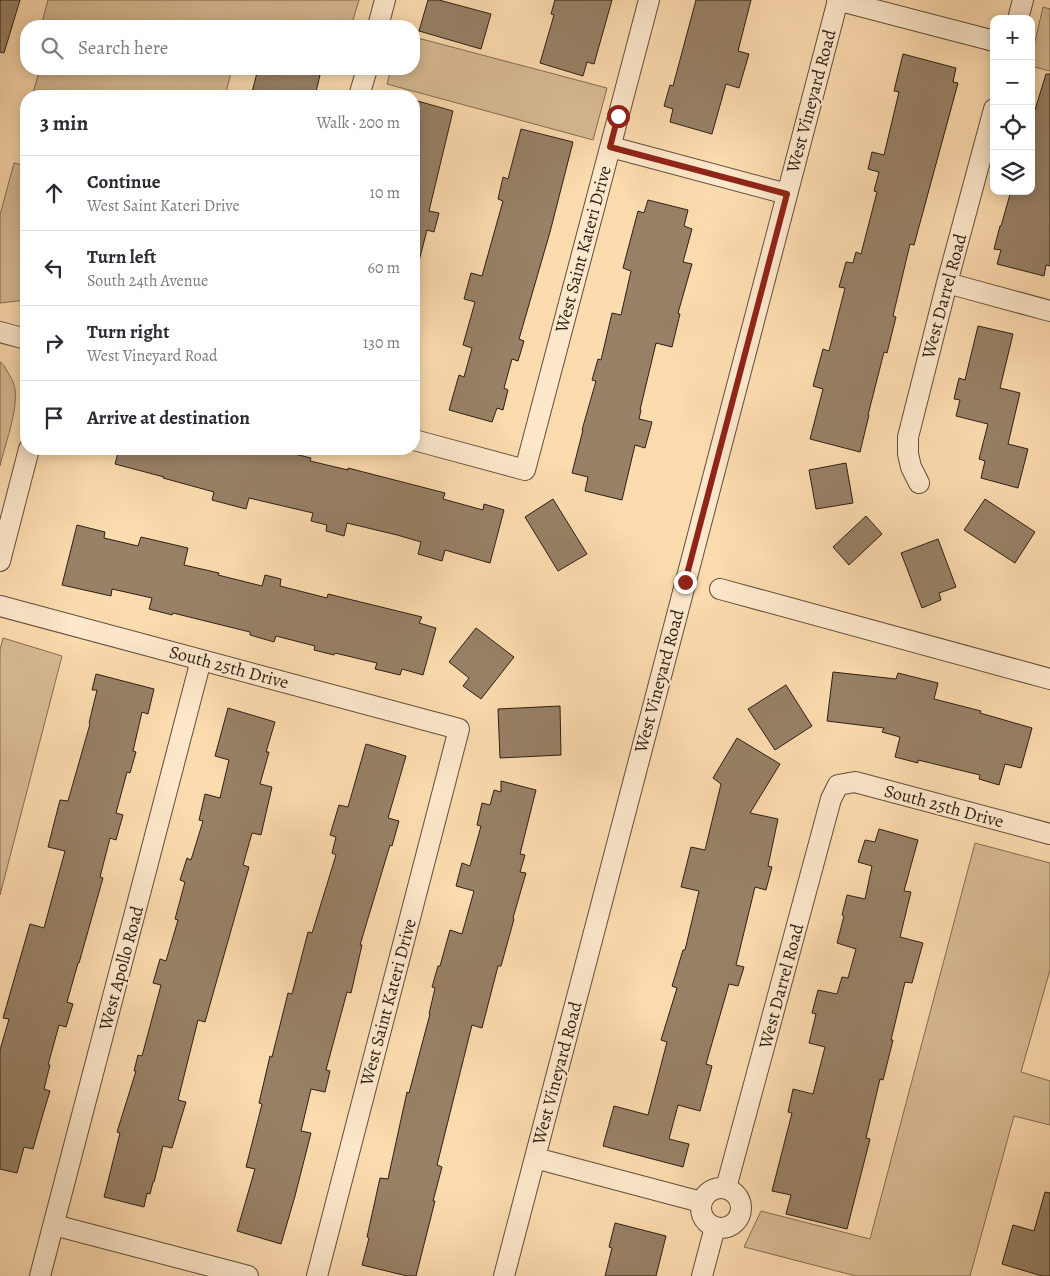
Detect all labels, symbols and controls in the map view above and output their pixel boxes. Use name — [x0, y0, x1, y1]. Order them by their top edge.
map controls — [990, 15, 1035, 195]
button: + — [990, 15, 1035, 60]
search box — [20, 20, 420, 75]
street label: West Vineyard Road — [780, 27, 842, 176]
icon: search — [38, 34, 66, 62]
text: Search here — [78, 35, 168, 61]
button: − — [990, 60, 1035, 105]
route start — [607, 105, 630, 128]
button: locate — [990, 105, 1035, 150]
text: 3 min — [40, 109, 88, 137]
text: Walk · 200 m — [316, 112, 400, 134]
button: layers — [990, 150, 1035, 195]
street label: West Saint Kateri Drive — [549, 163, 617, 336]
text: Continue — [87, 169, 161, 195]
icon: ahead — [40, 179, 68, 207]
text: 10 m — [370, 182, 400, 204]
text: West Saint Kateri Drive — [87, 195, 240, 217]
street label: West Darrel Road — [916, 231, 972, 362]
text: Turn left — [87, 244, 156, 270]
icon: left — [40, 254, 68, 282]
text: 60 m — [368, 257, 400, 279]
text: South 24th Avenue — [87, 270, 208, 292]
text: Turn right — [87, 319, 169, 345]
icon: right — [40, 329, 68, 357]
text: 130 m — [363, 332, 400, 354]
text: West Vineyard Road — [87, 345, 218, 367]
icon: arrive — [40, 404, 68, 432]
text: Arrive at destination — [87, 405, 250, 431]
route end — [674, 571, 697, 594]
street label: West Vineyard Road — [628, 607, 690, 756]
street label: South 25th Drive — [167, 640, 291, 694]
street label: South 25th Drive — [882, 779, 1006, 833]
street label: West Apollo Road — [93, 903, 149, 1034]
street label: West Saint Kateri Drive — [354, 916, 422, 1089]
street label: West Darrel Road — [753, 921, 809, 1052]
street label: West Vineyard Road — [526, 999, 588, 1148]

